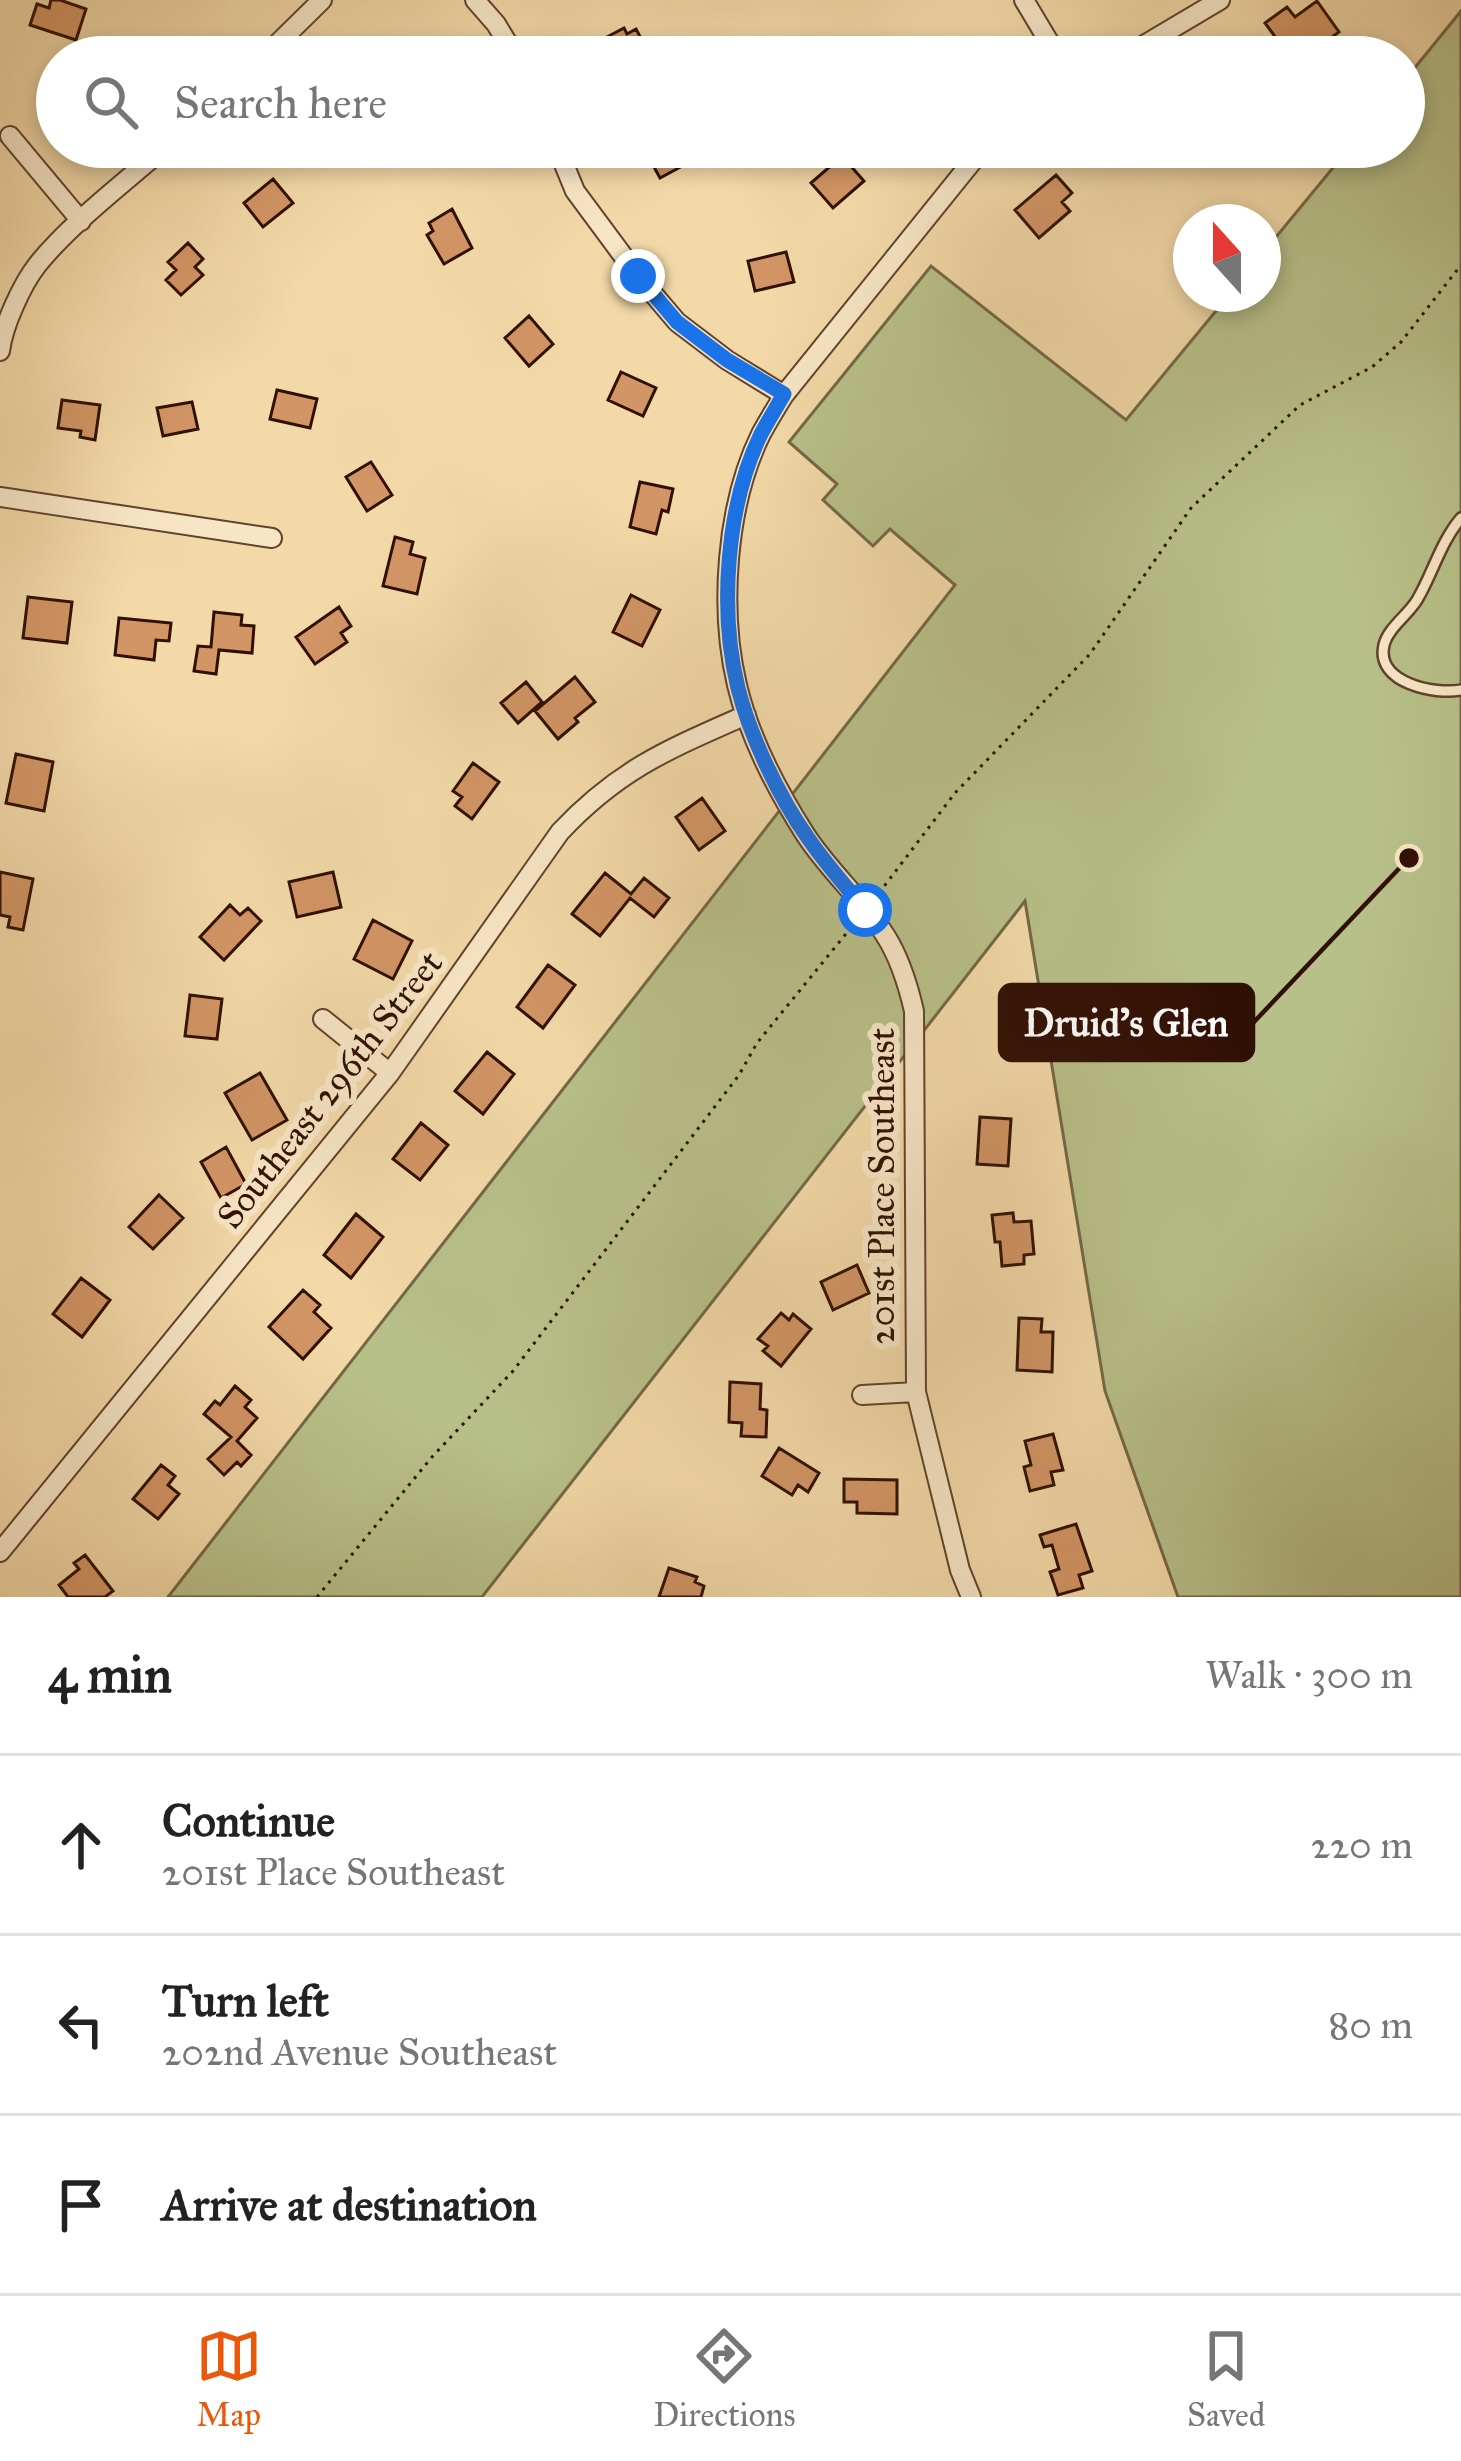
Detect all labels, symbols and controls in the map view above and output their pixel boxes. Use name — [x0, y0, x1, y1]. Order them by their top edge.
search box — [36, 36, 1425, 168]
icon: search — [78, 69, 144, 135]
text: Search here — [174, 75, 387, 130]
north arrow — [1173, 204, 1281, 312]
route end — [611, 249, 665, 303]
route start — [838, 883, 892, 937]
street label: Southeast 296th Street — [208, 942, 452, 1237]
callout: Druid's Glen — [1000, 985, 1253, 1060]
text: Druid's Glen — [1024, 999, 1228, 1047]
street label: 201st Place Southeast — [860, 1027, 904, 1344]
text: 4 min — [48, 1644, 172, 1706]
text: Walk · 300 m — [1205, 1651, 1413, 1699]
text: Continue — [162, 1793, 335, 1848]
icon: ahead — [48, 1812, 114, 1878]
text: 220 m — [1311, 1821, 1413, 1869]
text: 201st Place Southeast — [162, 1848, 505, 1896]
text: Turn left — [162, 1973, 329, 2028]
icon: left — [48, 1992, 114, 2058]
text: 80 m — [1328, 2001, 1413, 2049]
text: 202nd Avenue Southeast — [162, 2028, 557, 2076]
icon: arrive — [48, 2172, 114, 2238]
text: Arrive at destination — [162, 2177, 537, 2232]
tab: Map — [196, 2323, 262, 2435]
tab: Directions — [653, 2323, 795, 2435]
tab: Saved — [1187, 2323, 1265, 2435]

